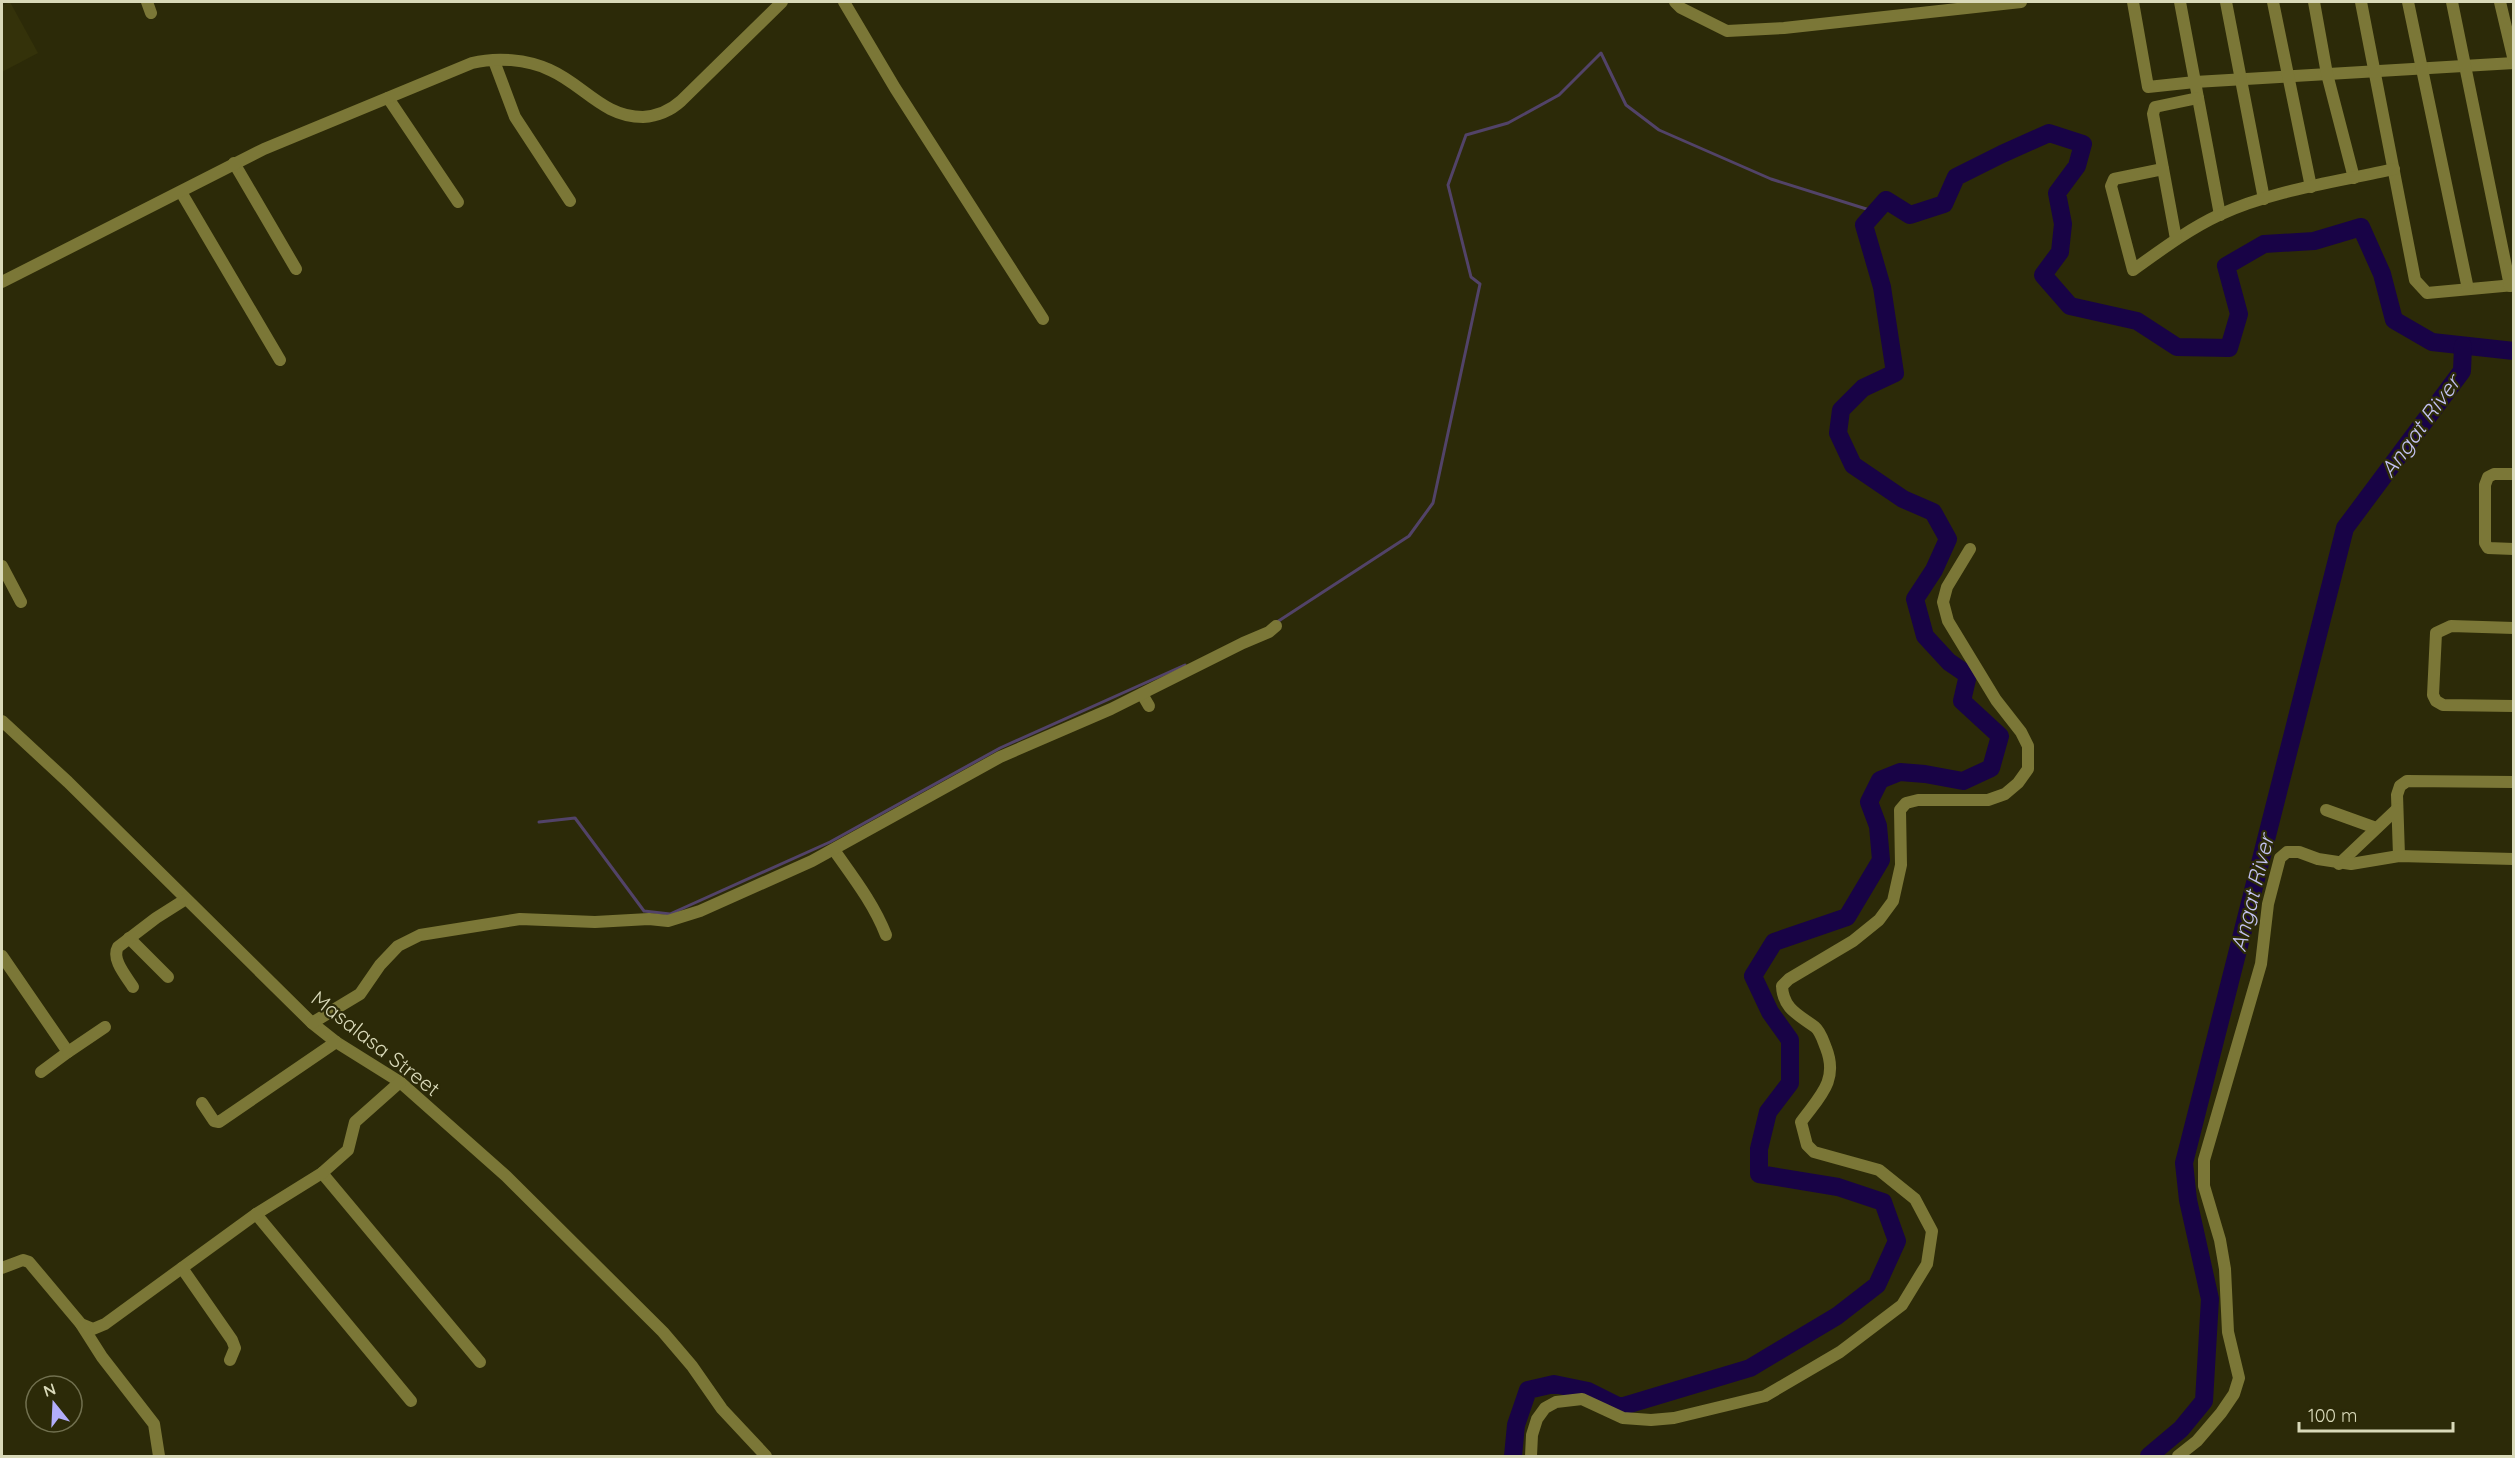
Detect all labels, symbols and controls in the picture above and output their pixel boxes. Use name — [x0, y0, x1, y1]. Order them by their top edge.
water label: Angat River — [2374, 367, 2468, 482]
water label: Angat River — [2224, 829, 2281, 954]
street label: Masalasa Street — [306, 985, 446, 1101]
north arrow — [24, 1374, 84, 1434]
text: N — [41, 1378, 58, 1401]
scale bar — [2299, 1395, 2454, 1433]
text: 100 m — [2308, 1404, 2357, 1427]

